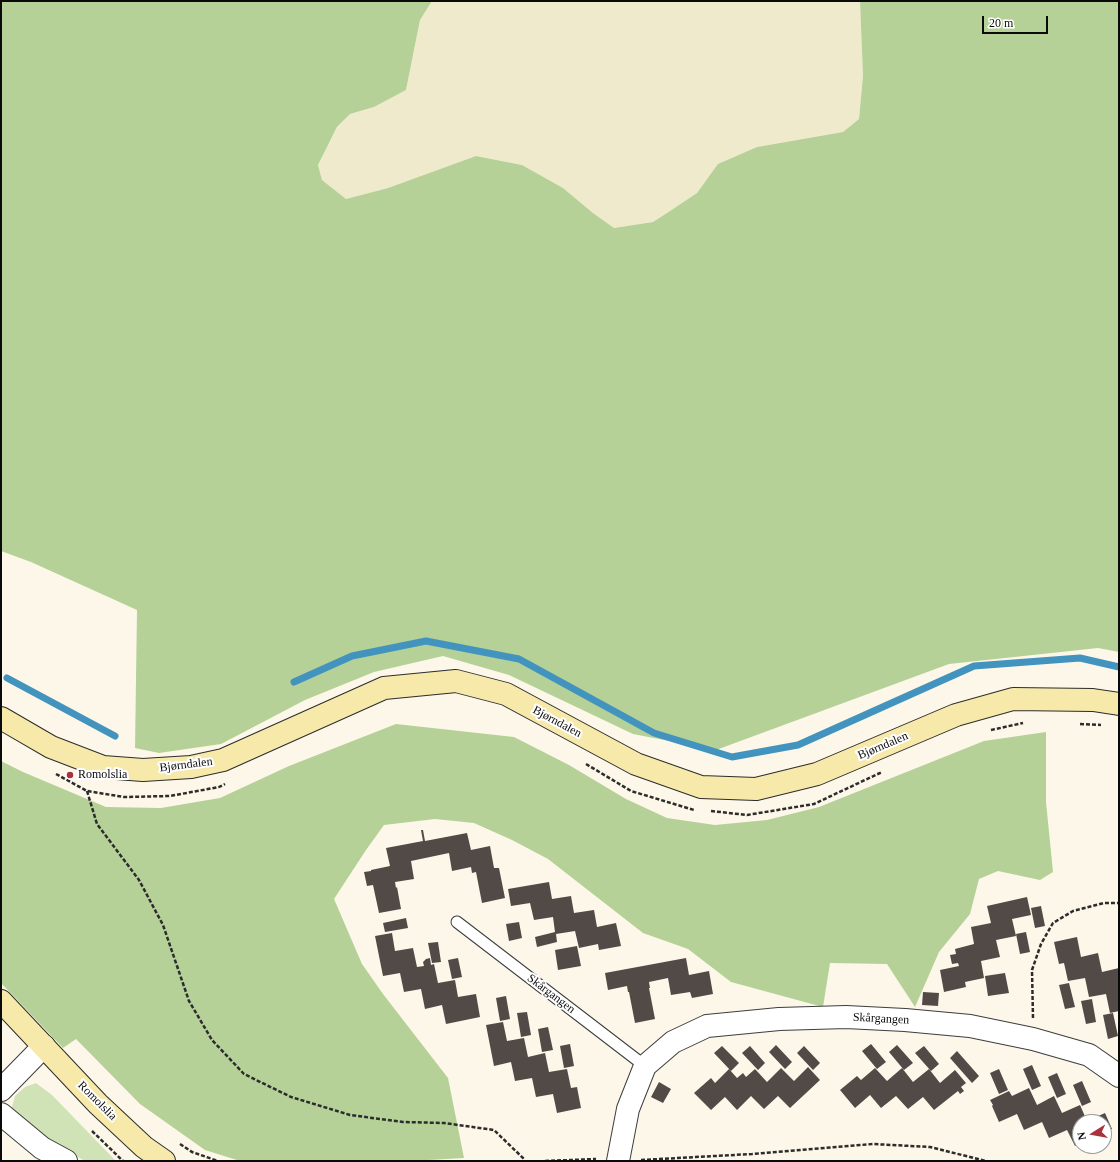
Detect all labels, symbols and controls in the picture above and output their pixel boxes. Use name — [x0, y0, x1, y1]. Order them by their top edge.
scale bar — [984, 8, 1050, 34]
text: 20 m — [989, 16, 1013, 30]
street label: Bjørndalen — [530, 703, 584, 741]
street label: Bjørndalen — [856, 729, 910, 763]
street label: Bjørndalen — [159, 755, 213, 775]
place label: Romolslia — [78, 768, 127, 782]
marker: Romolslia — [65, 770, 75, 780]
street label: Skårgangen — [524, 971, 578, 1017]
street label: Skårgangen — [852, 1010, 910, 1028]
street label: Romolslia — [74, 1078, 120, 1124]
north arrow — [1072, 1114, 1112, 1154]
text: N — [1075, 1131, 1088, 1141]

